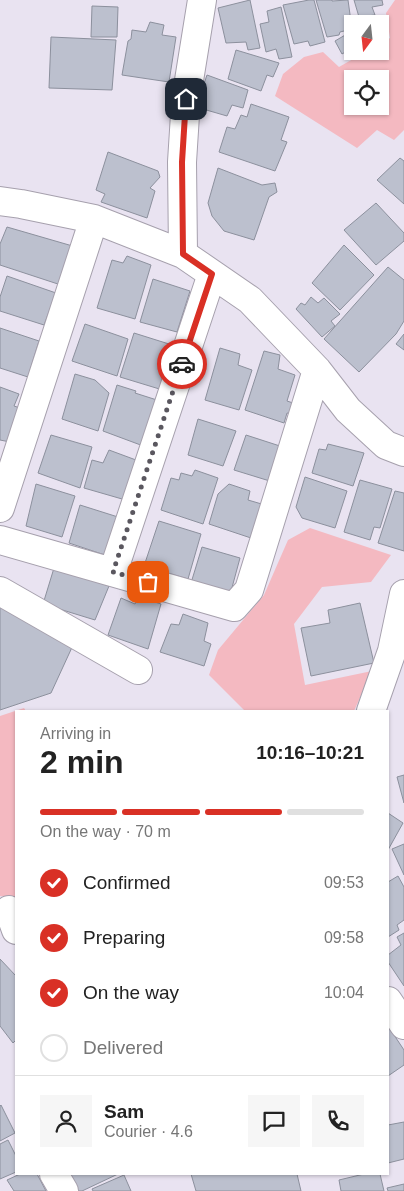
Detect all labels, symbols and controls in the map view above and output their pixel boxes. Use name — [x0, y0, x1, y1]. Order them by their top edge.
north arrow — [344, 15, 389, 60]
map controls — [344, 15, 389, 115]
button: locate — [344, 70, 389, 115]
pin — [165, 78, 207, 120]
icon: home — [172, 85, 200, 113]
courier — [157, 339, 207, 389]
icon: car — [168, 350, 196, 378]
pin — [127, 561, 169, 603]
icon: bag — [134, 568, 162, 596]
text: Arriving in — [40, 725, 111, 742]
text: 10:16–10:21 — [256, 742, 364, 763]
text: 2 min — [40, 744, 124, 780]
text: On the way · 70 m — [40, 823, 171, 840]
icon: check — [40, 869, 68, 897]
text: Confirmed — [83, 872, 171, 893]
text: 09:53 — [324, 874, 364, 891]
icon: check — [40, 924, 68, 952]
text: Preparing — [83, 927, 165, 948]
text: 09:58 — [324, 929, 364, 946]
icon: check — [40, 979, 68, 1007]
text: On the way — [83, 982, 179, 1003]
text: 10:04 — [324, 984, 364, 1001]
text: Delivered — [83, 1037, 163, 1058]
button: person — [40, 1095, 92, 1147]
button: chat — [248, 1095, 300, 1147]
button: phone — [312, 1095, 364, 1147]
text: Sam — [104, 1101, 144, 1122]
text: Courier · 4.6 — [104, 1123, 193, 1140]

